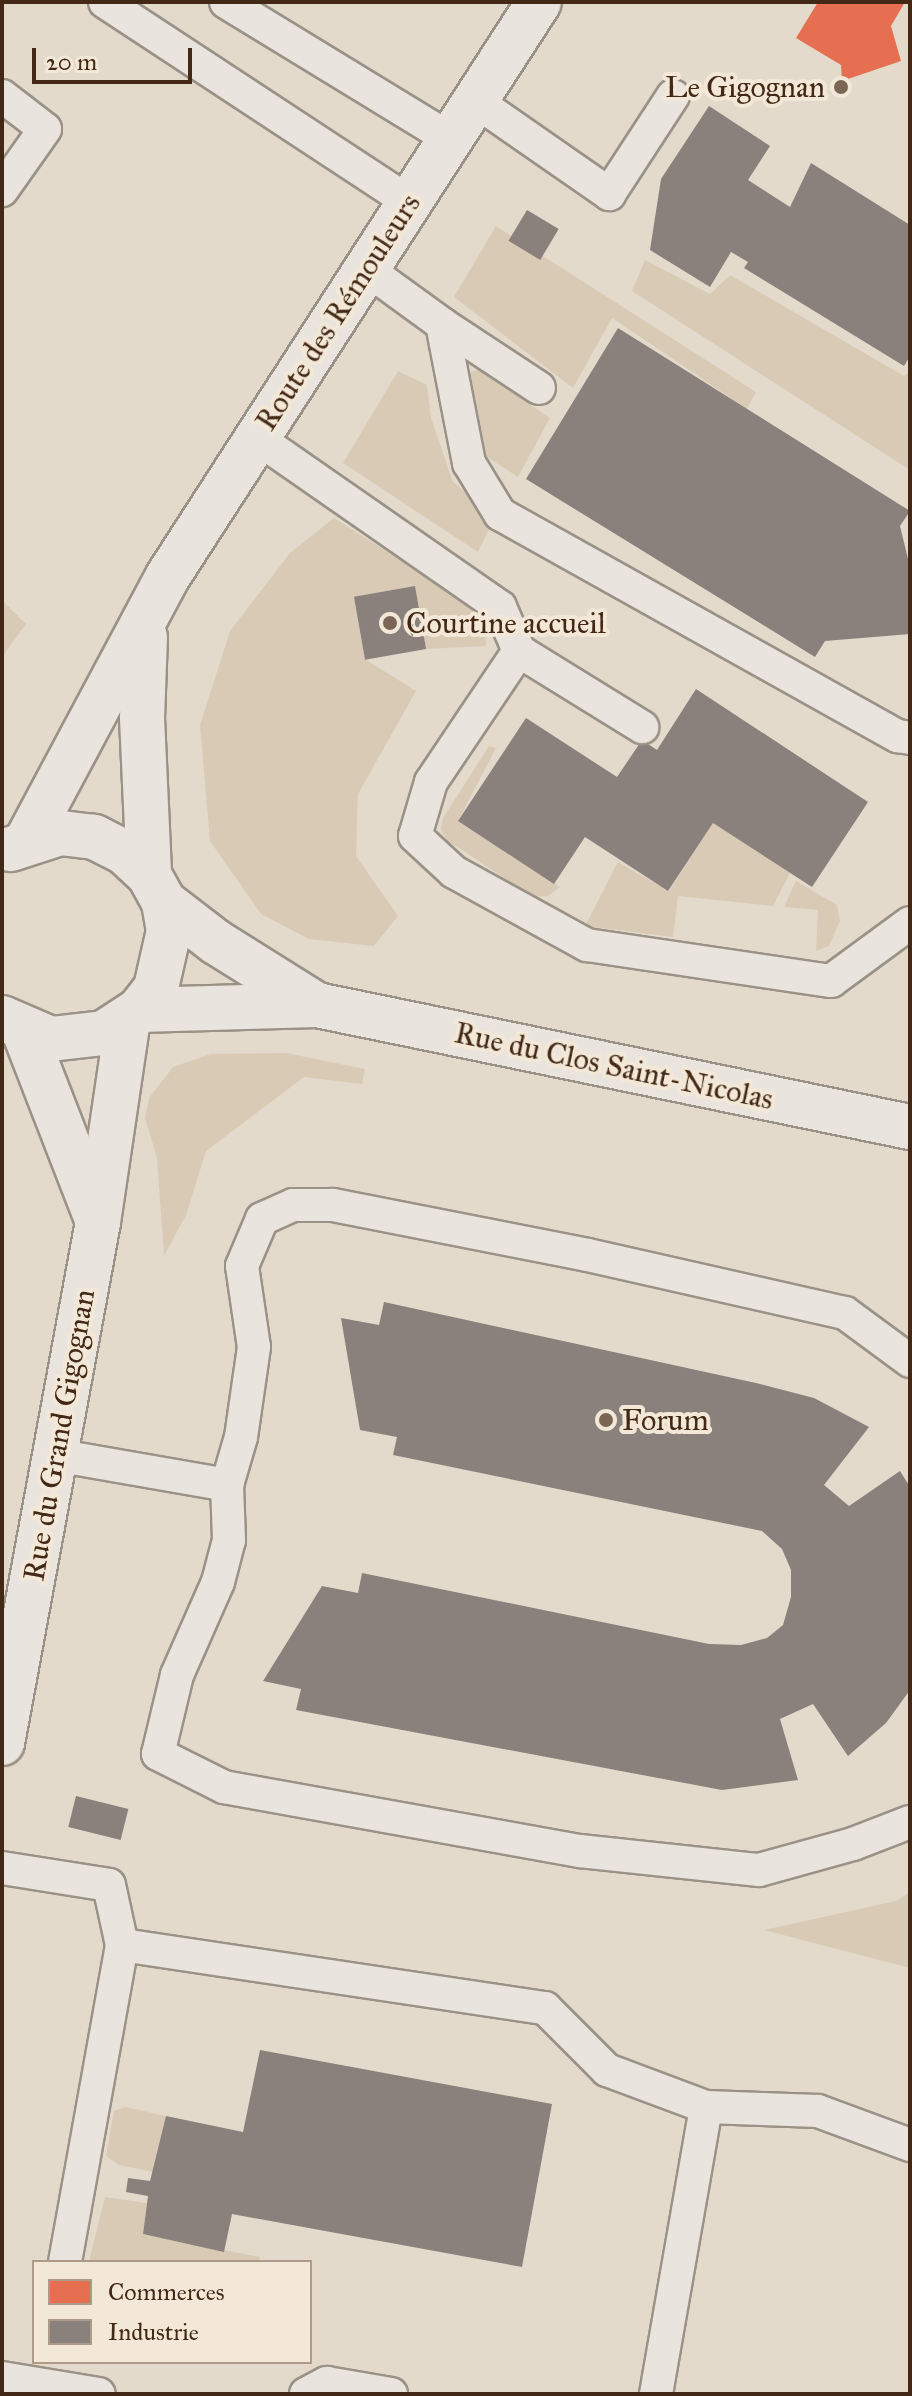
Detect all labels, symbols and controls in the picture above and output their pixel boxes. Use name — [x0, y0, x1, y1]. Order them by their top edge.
scale bar — [36, 32, 196, 82]
text: 20 m — [46, 47, 97, 77]
place label: Le Gigognan — [665, 69, 825, 105]
marker: Le Gigognan — [832, 78, 850, 96]
street label: Route des Rémouleurs — [248, 187, 428, 437]
place label: Courtine accueil — [406, 605, 606, 641]
marker: Courtine accueil — [381, 614, 399, 632]
street label: Rue du Clos Saint-Nicolas — [451, 1015, 777, 1117]
street label: Rue du Grand Gigognan — [16, 1286, 102, 1584]
place label: Forum — [622, 1402, 709, 1438]
marker: Forum — [597, 1411, 615, 1429]
legend — [32, 2260, 312, 2364]
text: Commerces — [108, 2277, 225, 2307]
text: Industrie — [108, 2317, 199, 2347]

